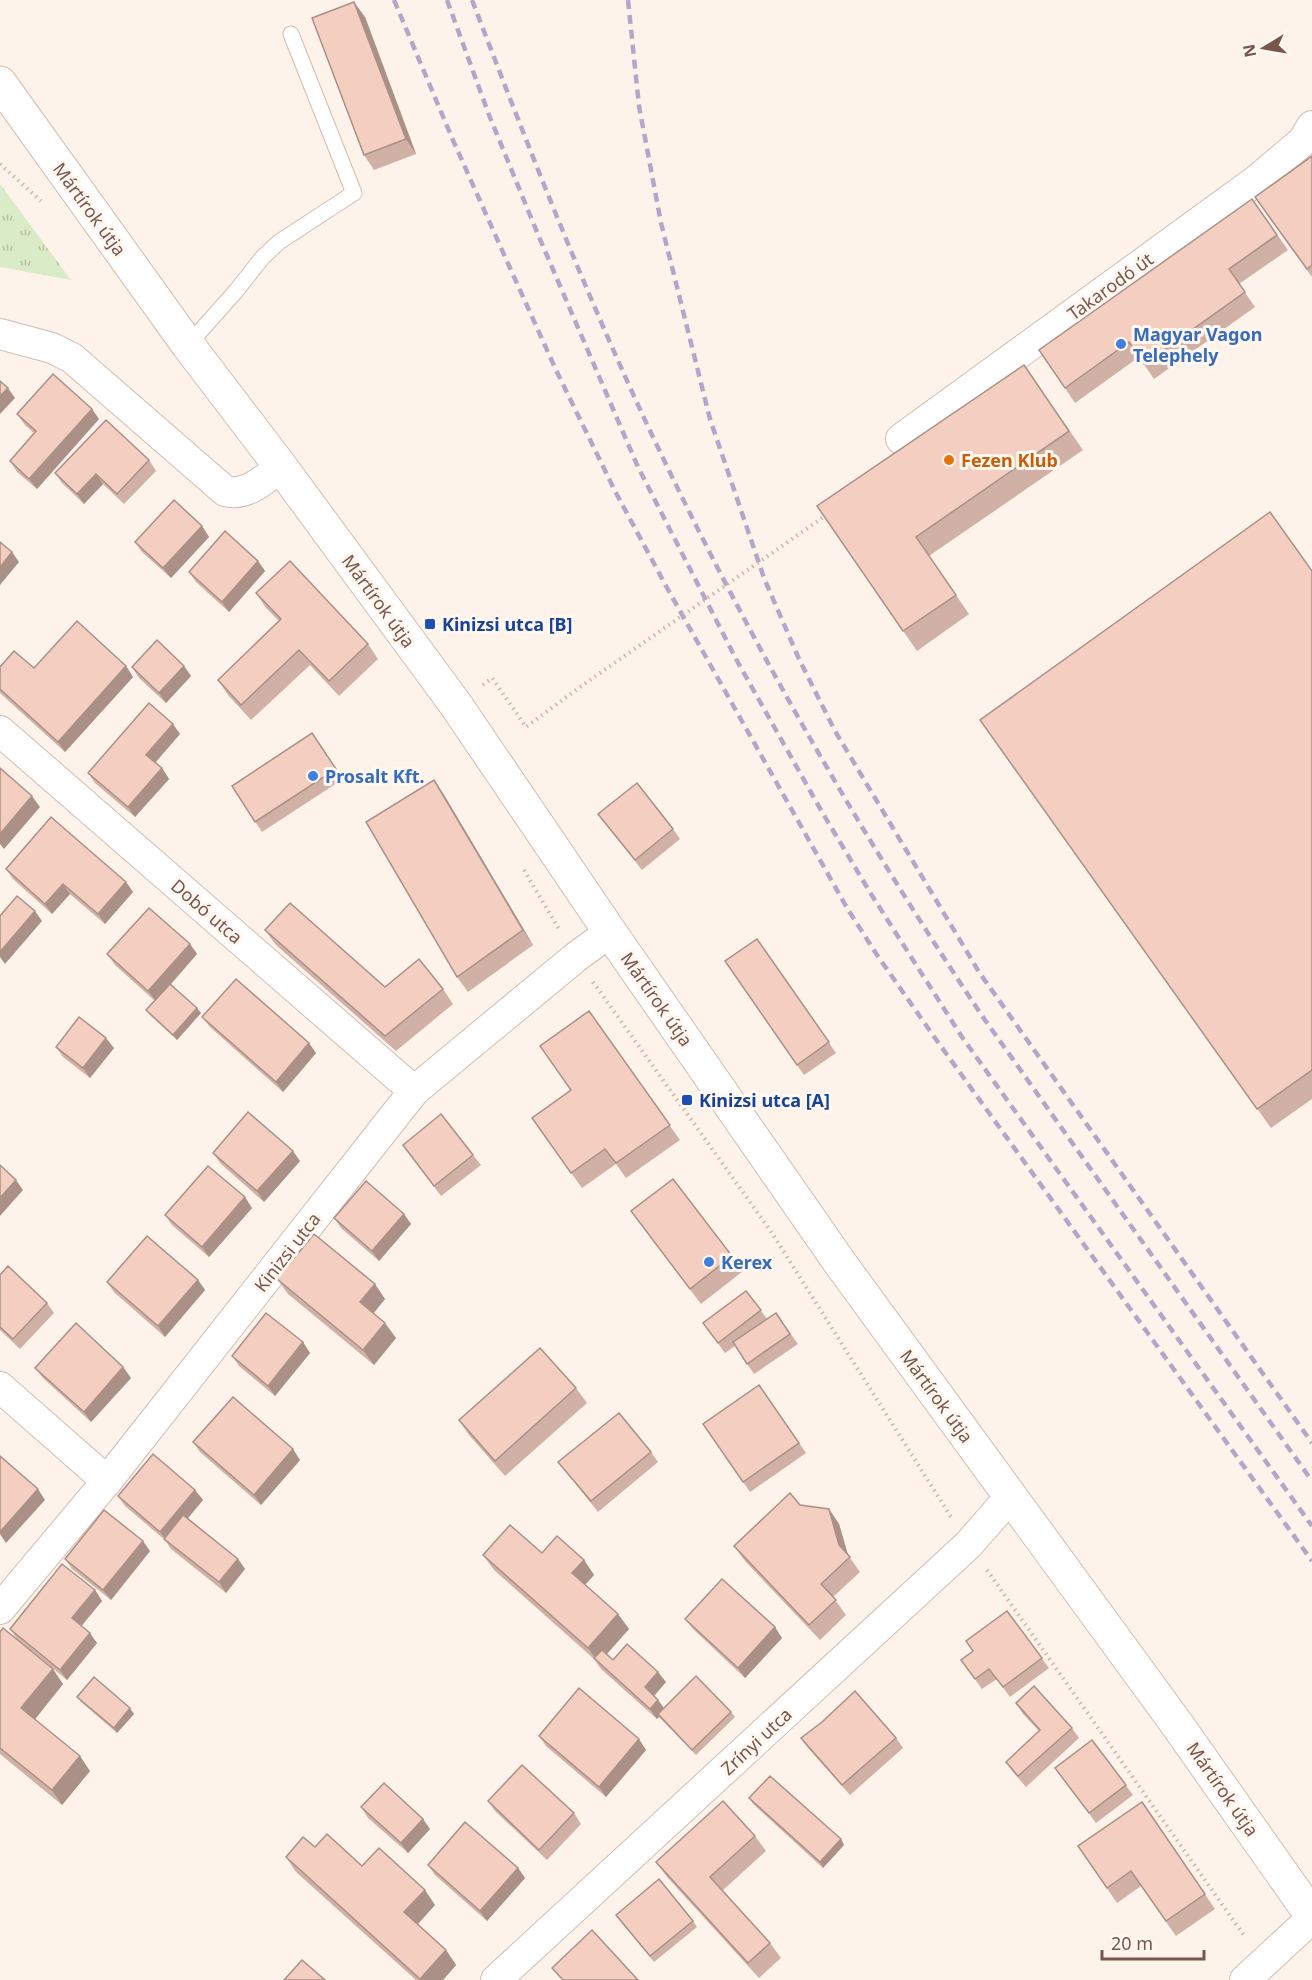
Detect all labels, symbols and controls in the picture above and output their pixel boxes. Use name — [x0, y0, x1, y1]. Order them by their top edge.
north arrow — [1234, 18, 1294, 78]
text: N — [1237, 42, 1261, 59]
street label: Mártírok útja — [48, 158, 132, 260]
street label: Takarodó út — [1062, 246, 1158, 325]
place label: Magyar Vagon Telephely — [1133, 322, 1262, 367]
marker: Magyar Vagon Telephely — [1114, 337, 1128, 351]
place label: Fezen Klub — [961, 448, 1058, 472]
marker: Fezen Klub — [942, 453, 956, 467]
street label: Mártírok útja — [337, 550, 421, 652]
place label: Kinizsi utca [B] — [442, 612, 573, 636]
marker: Kinizsi utca [B] — [423, 617, 437, 631]
place label: Prosalt Kft. — [325, 764, 425, 788]
marker: Prosalt Kft. — [306, 769, 320, 783]
street label: Dobó utca — [166, 873, 248, 949]
street label: Mártírok útja — [616, 947, 698, 1051]
place label: Kinizsi utca [A] — [699, 1088, 830, 1112]
marker: Kinizsi utca [A] — [680, 1093, 694, 1107]
street label: Kinizsi utca — [249, 1207, 325, 1297]
place label: Kerex — [721, 1250, 773, 1274]
marker: Kerex — [702, 1255, 716, 1269]
street label: Mártírok útja — [895, 1345, 979, 1447]
street label: Zrínyi utca — [715, 1702, 797, 1780]
street label: Mártírok útja — [1182, 1737, 1264, 1841]
scale bar — [1102, 1923, 1204, 1961]
text: 20 m — [1111, 1931, 1153, 1955]

